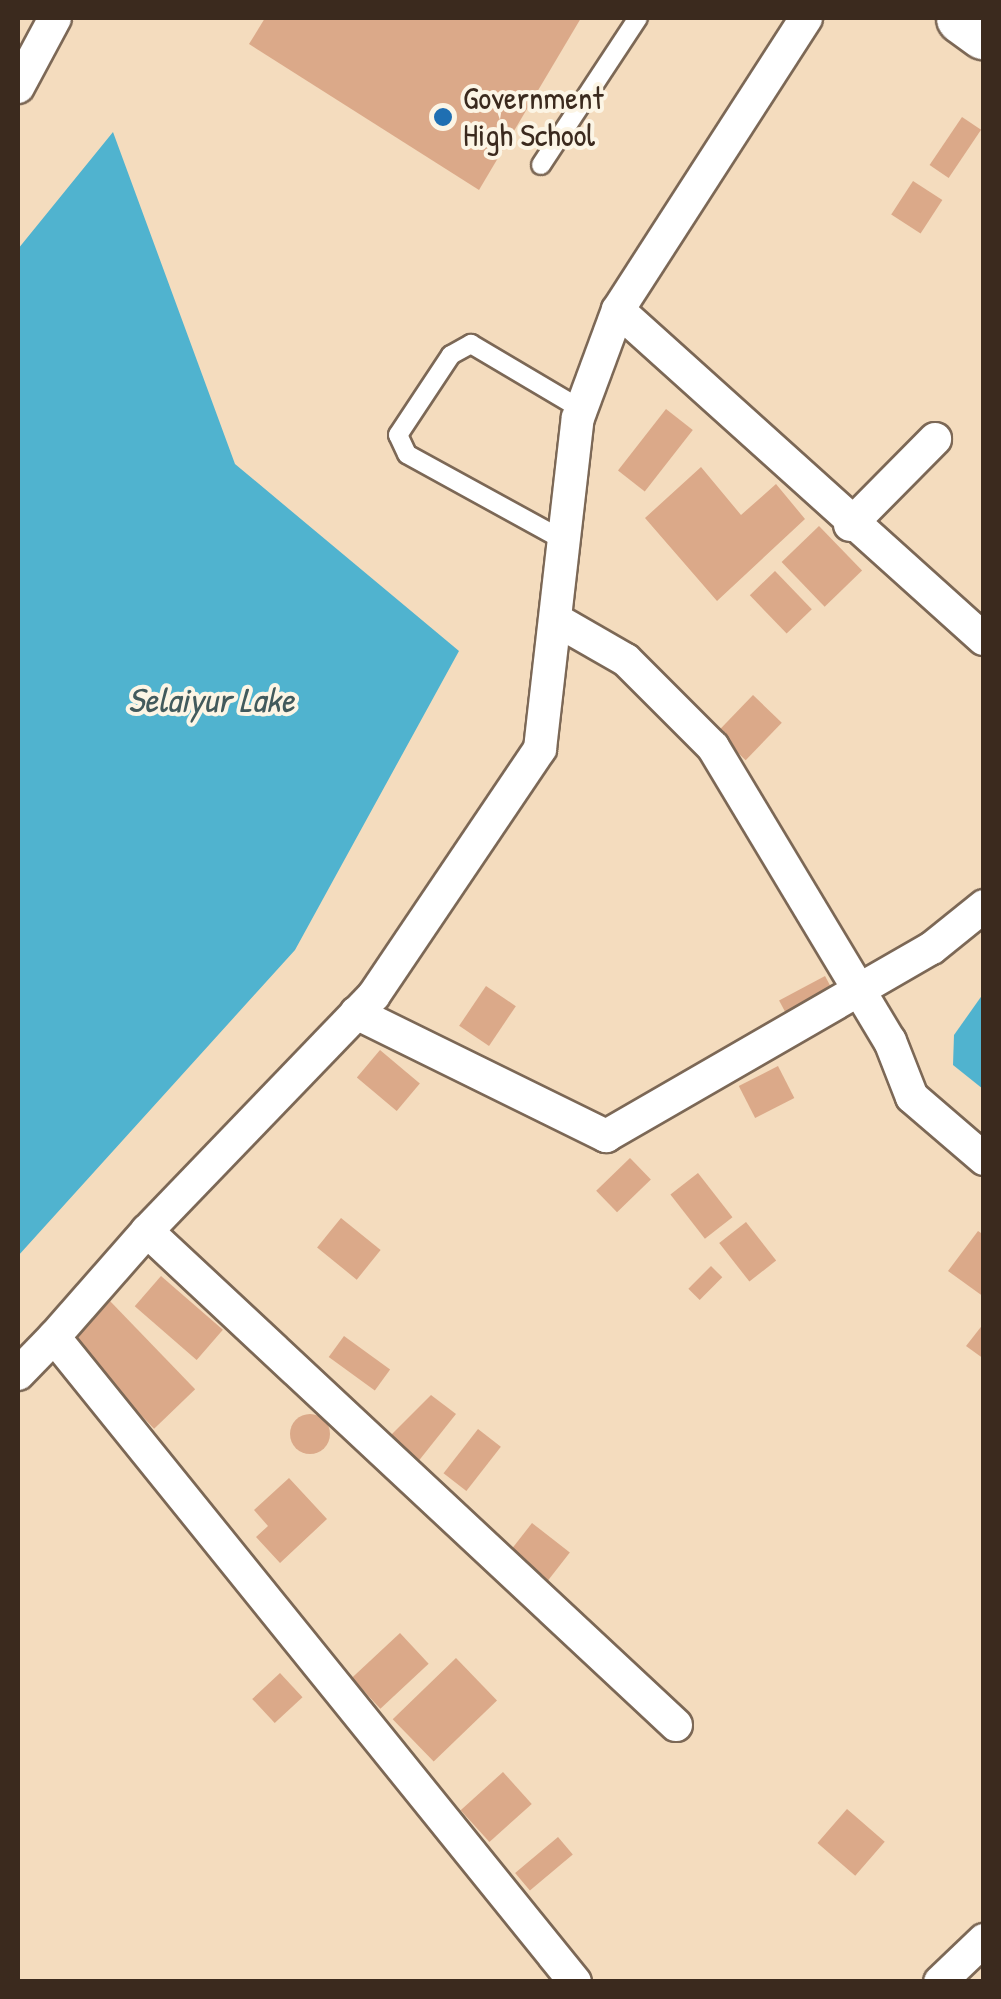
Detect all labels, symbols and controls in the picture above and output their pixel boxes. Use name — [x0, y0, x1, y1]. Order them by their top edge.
place label: Government High School — [463, 80, 604, 155]
marker: Government High School — [432, 106, 454, 128]
water label: Selaiyur Lake — [128, 679, 294, 721]

